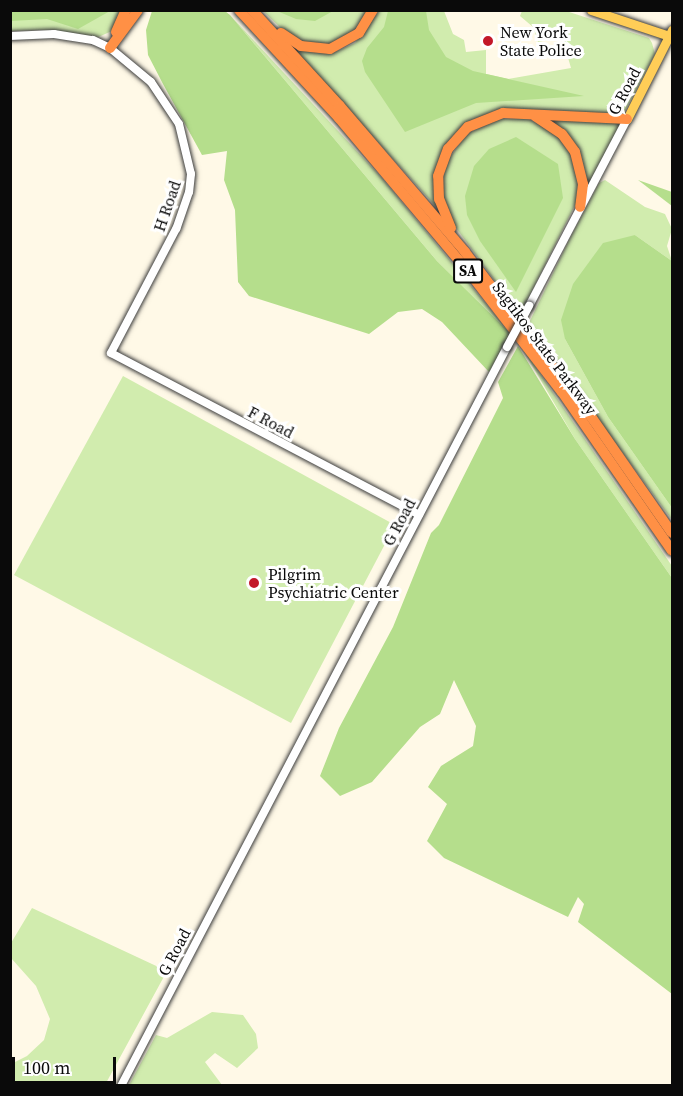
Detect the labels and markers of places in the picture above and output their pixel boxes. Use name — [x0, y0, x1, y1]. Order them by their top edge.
place label: New York State Police — [500, 22, 582, 60]
marker: New York State Police — [481, 34, 495, 48]
place label: Pilgrim Psychiatric Center — [268, 564, 399, 602]
marker: Pilgrim Psychiatric Center — [245, 574, 263, 592]

